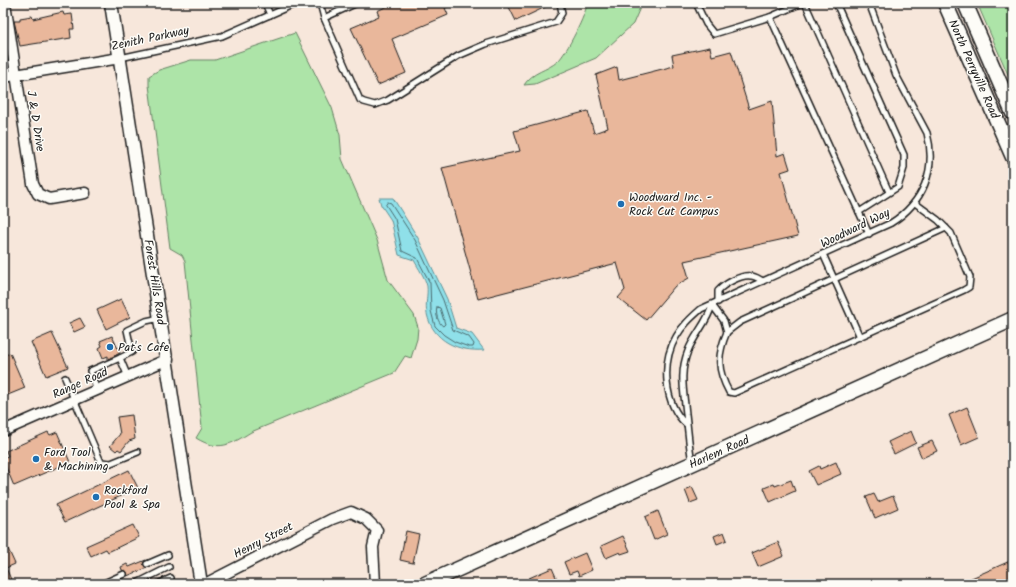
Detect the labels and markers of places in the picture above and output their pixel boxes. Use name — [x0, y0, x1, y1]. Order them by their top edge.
place label: Woodward Inc. - Rock Cut Campus — [629, 188, 719, 221]
marker: Woodward Inc. - Rock Cut Campus — [616, 199, 626, 209]
place label: Pat's Cafe — [118, 338, 170, 357]
marker: Pat's Cafe — [105, 342, 115, 352]
place label: Ford Tool & Machining — [44, 443, 109, 476]
marker: Ford Tool & Machining — [31, 454, 41, 464]
place label: Rockford Pool & Spa — [104, 481, 161, 514]
marker: Rockford Pool & Spa — [91, 492, 101, 502]

